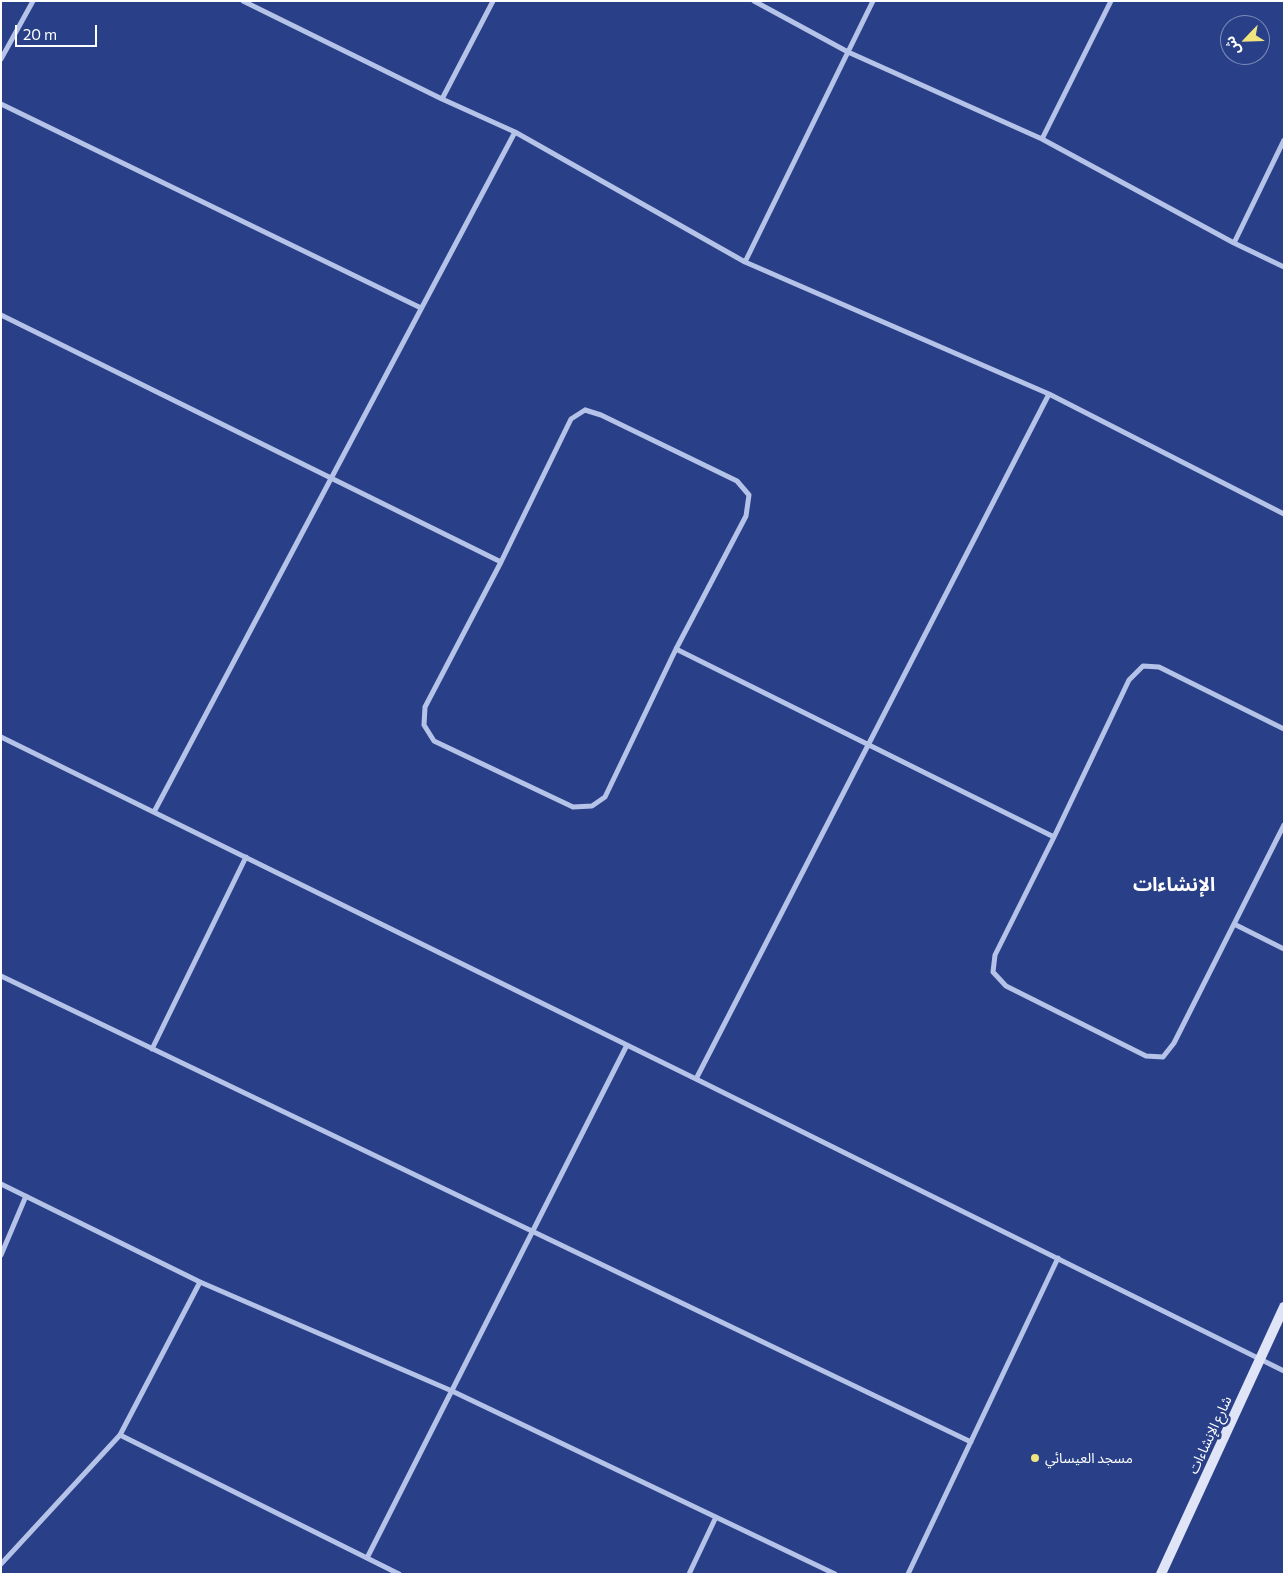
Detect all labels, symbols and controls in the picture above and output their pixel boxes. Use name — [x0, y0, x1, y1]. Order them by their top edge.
scale bar — [18, 15, 100, 47]
north arrow — [1220, 15, 1270, 65]
text: 20 m — [23, 25, 57, 43]
text: ش — [1220, 34, 1243, 58]
district label: الإنشاءات — [1133, 874, 1215, 896]
street label: شارع الإنشاءات — [1185, 1393, 1235, 1477]
place label: مسجد العيسائي — [1045, 1450, 1133, 1466]
marker: مسجد العيسائي — [1029, 1452, 1041, 1464]

